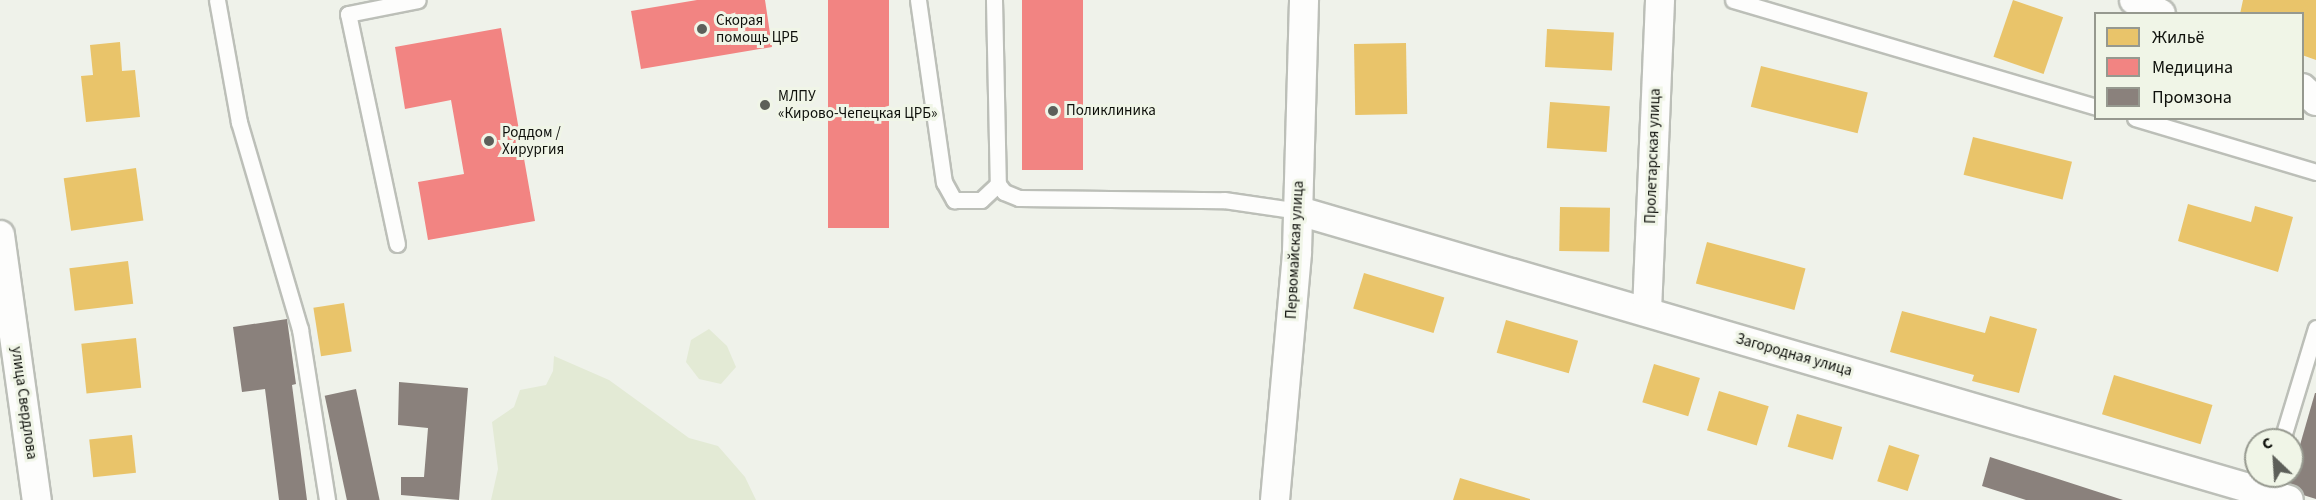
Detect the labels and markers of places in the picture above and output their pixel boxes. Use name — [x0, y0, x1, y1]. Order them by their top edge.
place label: Скорая помощь ЦРБ — [716, 11, 799, 46]
marker: Скорая помощь ЦРБ — [693, 20, 711, 38]
place label: МЛПУ «Кирово-Чепецкая ЦРБ» — [778, 87, 937, 122]
marker: МЛПУ «Кирово-Чепецкая ЦРБ» — [756, 96, 774, 114]
marker: Поликлиника — [1044, 102, 1062, 120]
place label: Поликлиника — [1066, 102, 1156, 120]
place label: Роддом / Хирургия — [502, 123, 564, 158]
marker: Роддом / Хирургия — [480, 132, 498, 150]

